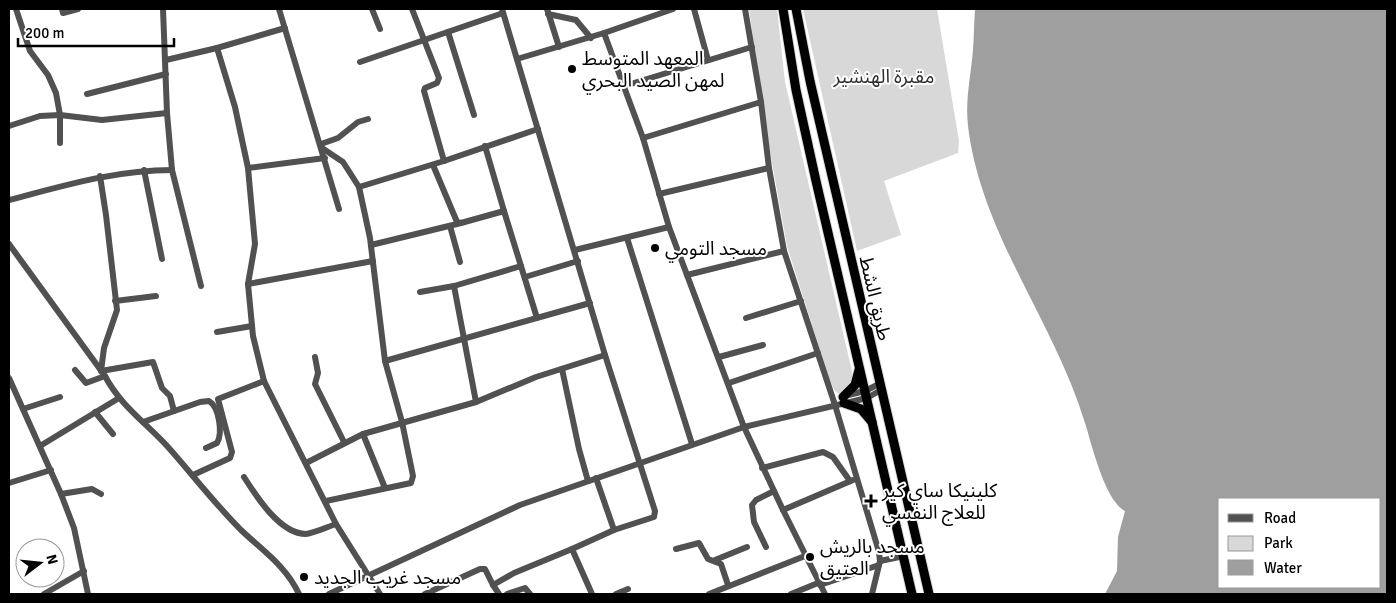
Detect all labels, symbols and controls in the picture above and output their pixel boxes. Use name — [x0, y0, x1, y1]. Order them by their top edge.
scale bar — [18, 15, 174, 47]
text: 200 m — [25, 24, 65, 42]
place label: المعهد المتوسط لمهن الصيد البحري — [582, 47, 725, 95]
marker: المعهد المتوسط لمهن الصيد البحري — [566, 63, 578, 75]
park label: مقبرة الهنشير — [833, 65, 934, 89]
place label: مسجد التومي — [665, 237, 767, 263]
marker: مسجد التومي — [649, 242, 661, 254]
street label: طريق الشط — [854, 253, 896, 343]
place label: كلينيكا ساي كير للعلاج النفسي — [881, 479, 998, 527]
marker: كلينيكا ساي كير للعلاج النفسي — [864, 494, 878, 508]
legend — [1218, 498, 1381, 588]
text: Road — [1264, 509, 1296, 527]
text: Park — [1264, 534, 1293, 552]
place label: مسجد بالريش العتيق — [820, 535, 925, 581]
north arrow — [15, 538, 65, 588]
marker: مسجد بالريش العتيق — [804, 551, 816, 563]
text: N — [43, 553, 62, 567]
text: Water — [1264, 559, 1302, 577]
place label: مسجد غريب الجديد — [314, 566, 461, 590]
marker: مسجد غريب الجديد — [298, 571, 310, 583]

